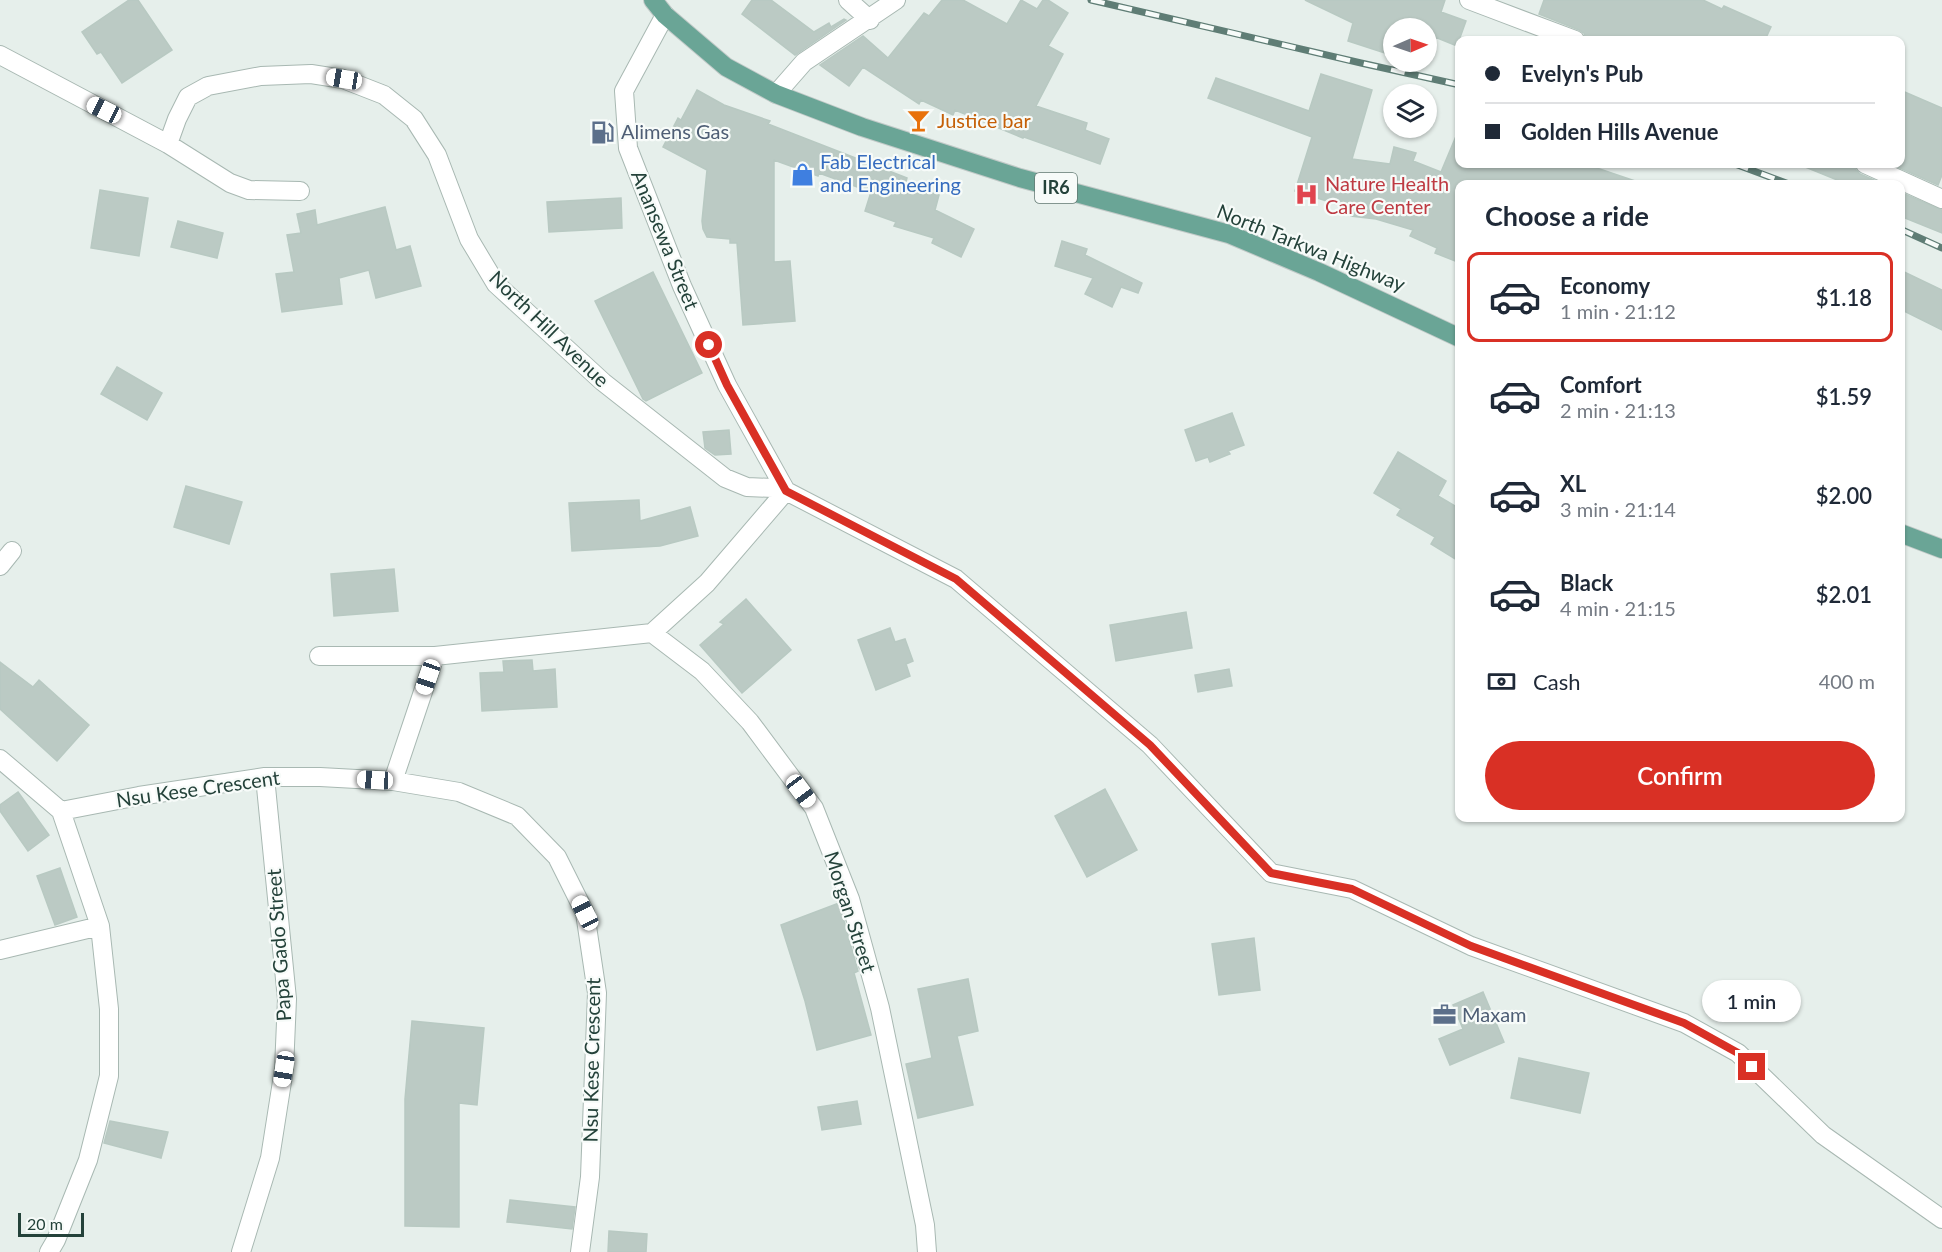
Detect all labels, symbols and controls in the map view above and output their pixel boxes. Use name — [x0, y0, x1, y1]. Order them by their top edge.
north arrow — [1383, 18, 1437, 72]
map controls — [1383, 18, 1437, 138]
text: Evelyn's Pub — [1521, 60, 1643, 87]
car — [325, 67, 363, 91]
button: layers — [1383, 84, 1437, 138]
car — [84, 94, 124, 126]
bar icon: Justice bar — [906, 108, 932, 134]
place label: Justice bar — [937, 108, 1031, 132]
text: Golden Hills Avenue — [1521, 118, 1718, 145]
fuel station icon: Alimens Gas — [590, 119, 616, 145]
place label: Alimens Gas — [621, 119, 729, 143]
place label: Fab Electrical and Engineering — [820, 149, 961, 196]
shop icon: Fab Electrical and Engineering — [789, 161, 815, 187]
street label: Anansewa Street — [627, 166, 705, 313]
place label: Nature Health Care Center — [1325, 171, 1449, 218]
road number: IR6 — [1035, 173, 1077, 203]
hospital icon: Nature Health Care Center — [1294, 182, 1320, 208]
street label: North Tarkwa Highway — [1214, 198, 1410, 296]
text: Choose a ride — [1485, 199, 1649, 232]
street label: North Hill Avenue — [485, 265, 615, 391]
icon: car — [1488, 270, 1542, 324]
text: Economy — [1560, 272, 1650, 299]
text: $1.18 — [1816, 284, 1872, 311]
text: 1 min · 21:12 — [1560, 299, 1676, 323]
route start — [695, 331, 722, 358]
icon: car — [1488, 369, 1542, 423]
text: Comfort — [1560, 371, 1642, 398]
text: $1.59 — [1816, 383, 1872, 410]
text: 2 min · 21:13 — [1560, 398, 1676, 422]
icon: car — [1488, 468, 1542, 522]
text: XL — [1560, 470, 1586, 497]
text: $2.00 — [1816, 482, 1872, 509]
text: 3 min · 21:14 — [1560, 497, 1676, 521]
icon: car — [1488, 567, 1542, 621]
text: Black — [1560, 569, 1613, 596]
text: $2.01 — [1816, 581, 1872, 608]
text: 4 min · 21:15 — [1560, 596, 1676, 620]
car — [414, 657, 442, 697]
icon: cash — [1485, 665, 1518, 698]
text: Cash — [1533, 668, 1580, 695]
text: 400 m — [1819, 669, 1875, 693]
button: Confirm — [1485, 741, 1875, 810]
street label: Nsu Kese Crescent — [115, 765, 281, 811]
car — [357, 770, 393, 790]
car — [783, 771, 819, 811]
street label: Morgan Street — [820, 848, 882, 975]
street label: Papa Gado Street — [261, 868, 295, 1022]
car — [569, 893, 601, 933]
street label: Nsu Kese Crescent — [578, 977, 604, 1143]
callout: 1 min — [1702, 980, 1802, 1022]
text: 1 min — [1727, 989, 1776, 1013]
office icon: Maxam — [1431, 1002, 1457, 1028]
place label: Maxam — [1462, 1002, 1527, 1026]
car — [272, 1050, 296, 1088]
route end — [1738, 1053, 1765, 1080]
scale bar — [18, 1210, 84, 1238]
text: 20 m — [27, 1214, 63, 1233]

